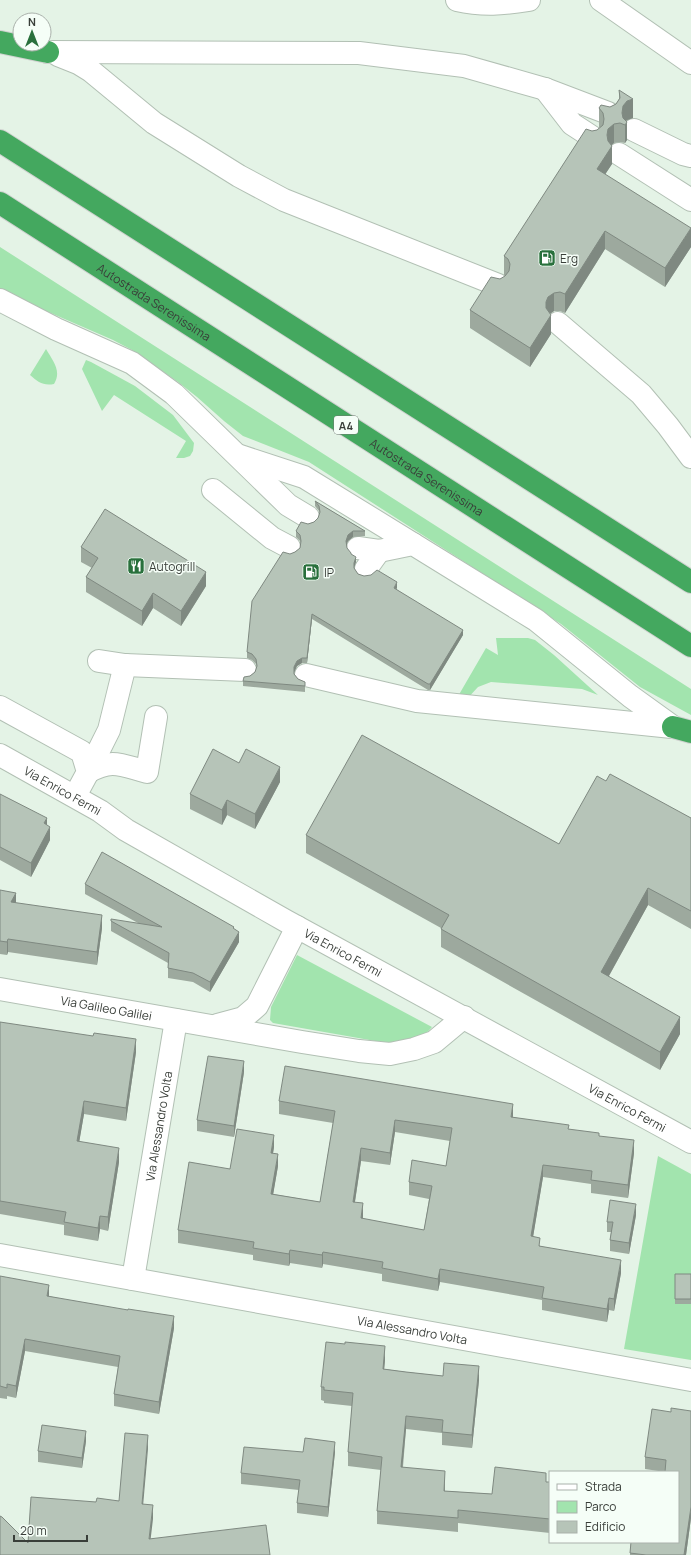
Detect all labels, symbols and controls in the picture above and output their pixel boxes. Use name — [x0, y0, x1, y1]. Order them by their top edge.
north arrow — [12, 12, 52, 52]
text: N — [28, 14, 36, 29]
fuel station icon: Erg — [537, 248, 557, 268]
place label: Erg — [560, 250, 578, 267]
street label: Autostrada Serenissima — [94, 259, 214, 345]
road number: A4 — [334, 416, 358, 434]
street label: Autostrada Serenissima — [367, 434, 487, 519]
restaurant icon: Autogrill — [126, 556, 146, 576]
place label: Autogrill — [149, 558, 195, 575]
fuel station icon: IP — [301, 562, 321, 582]
place label: IP — [324, 564, 334, 581]
street label: Via Enrico Fermi — [21, 762, 105, 819]
street label: Via Enrico Fermi — [301, 924, 385, 980]
street label: Via Galileo Galilei — [59, 991, 153, 1024]
street label: Via Alessandro Volta — [141, 1070, 176, 1182]
street label: Via Enrico Fermi — [586, 1079, 669, 1136]
street label: Via Alessandro Volta — [356, 1311, 469, 1348]
legend — [549, 1471, 679, 1543]
text: Strada — [585, 1478, 622, 1495]
text: Parco — [585, 1498, 616, 1515]
scale bar — [14, 1517, 87, 1543]
text: Edificio — [585, 1518, 625, 1535]
text: 20 m — [20, 1522, 47, 1539]

